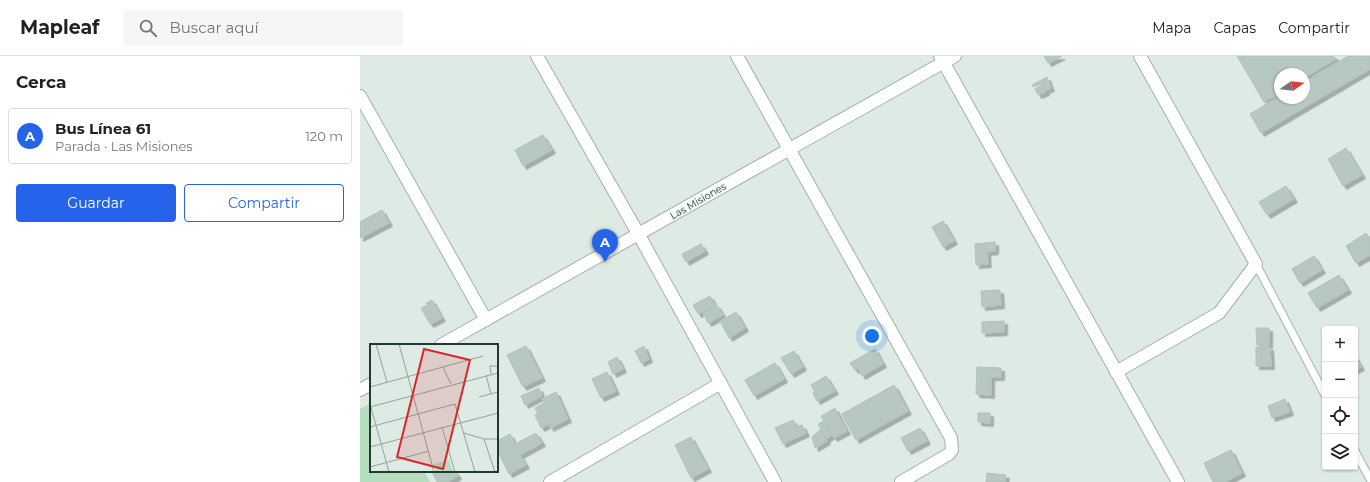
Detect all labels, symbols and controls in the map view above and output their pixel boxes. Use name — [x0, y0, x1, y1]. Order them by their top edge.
search box — [123, 10, 403, 46]
text: Mapleaf — [20, 16, 99, 39]
icon: search — [137, 17, 159, 39]
text: Buscar aquí — [169, 18, 259, 37]
text: Mapa — [1152, 19, 1192, 37]
text: Capas — [1214, 19, 1256, 37]
text: Compartir — [1278, 19, 1350, 37]
north arrow — [1274, 68, 1310, 104]
text: Cerca — [16, 72, 66, 92]
text: Bus Línea 61 — [55, 119, 151, 138]
text: A — [25, 128, 35, 144]
text: 120 m — [305, 128, 343, 144]
text: Parada · Las Misiones — [55, 138, 193, 154]
street label: Las Misiones — [667, 180, 729, 222]
button: Guardar — [16, 184, 176, 222]
button: Compartir — [184, 184, 344, 222]
pin: A — [592, 229, 618, 262]
your location — [862, 326, 882, 346]
map controls — [1322, 326, 1358, 470]
button: + — [1322, 326, 1358, 362]
inset map — [370, 344, 498, 472]
button: − — [1322, 362, 1358, 398]
button: locate — [1322, 398, 1358, 434]
button: layers — [1322, 434, 1358, 470]

